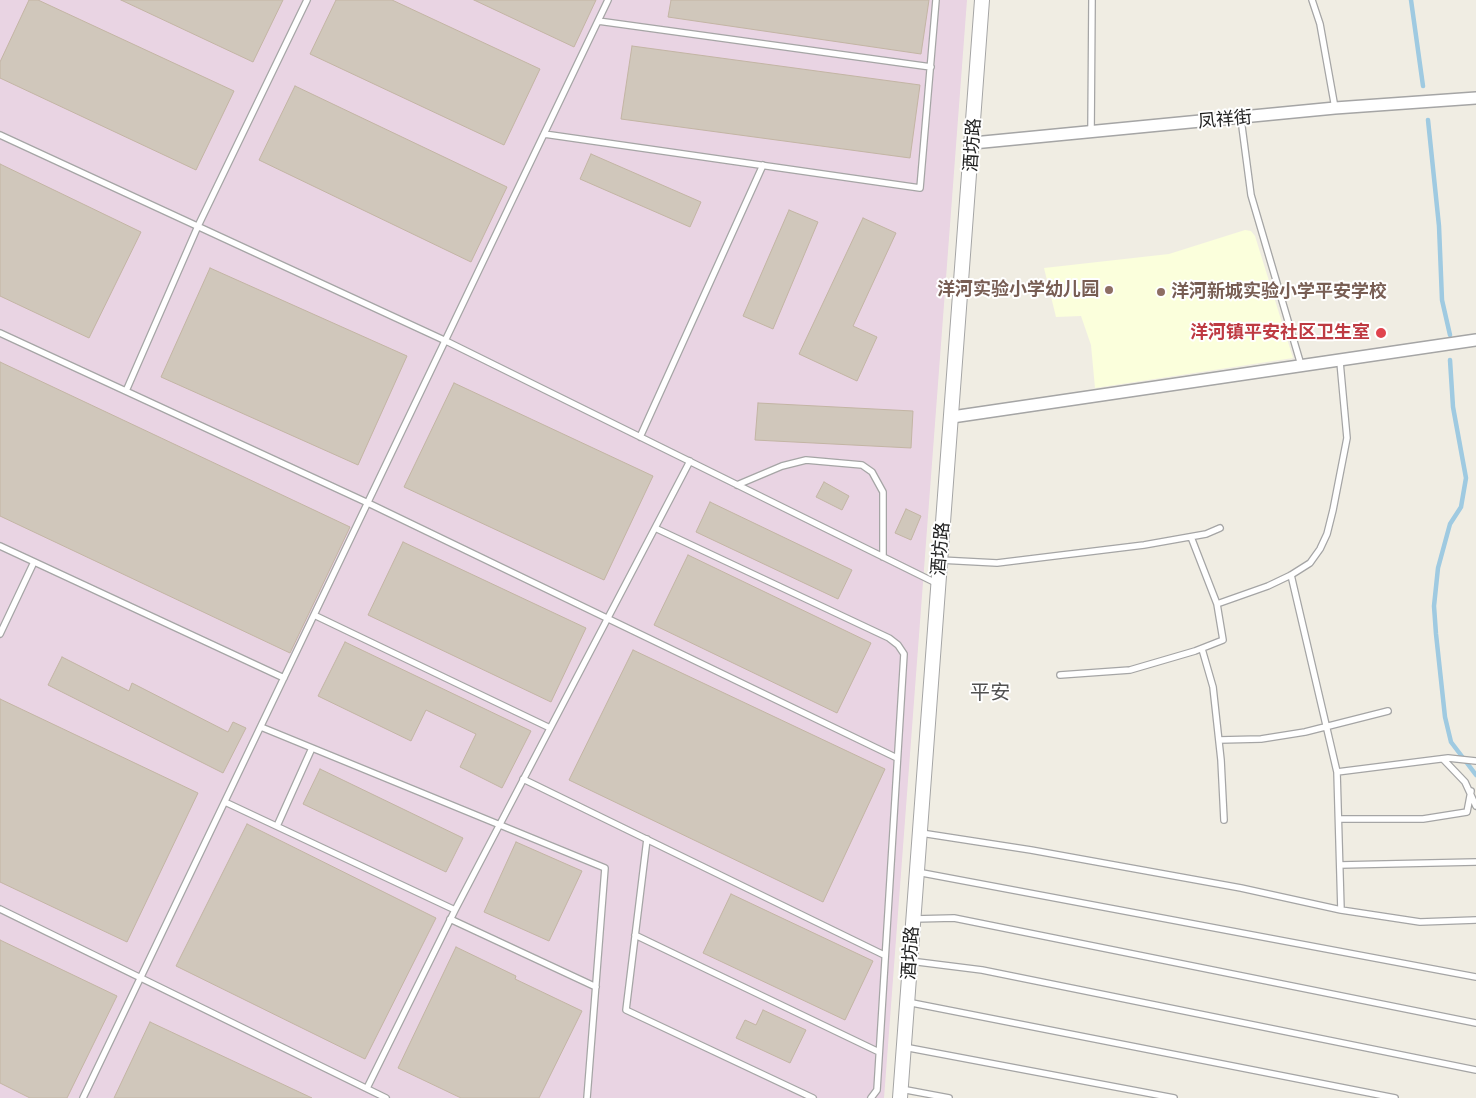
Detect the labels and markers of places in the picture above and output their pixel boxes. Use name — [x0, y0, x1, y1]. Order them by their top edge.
place label: 洋河实验小学幼儿园 — [937, 279, 1099, 301]
place label: 洋河新城实验小学平安学校 — [1171, 281, 1387, 303]
marker: 洋河实验小学幼儿园 — [1103, 284, 1115, 296]
marker: 洋河新城实验小学平安学校 — [1155, 286, 1167, 298]
place label: 洋河镇平安社区卫生室 — [1190, 322, 1370, 344]
marker: 洋河镇平安社区卫生室 — [1374, 326, 1388, 340]

